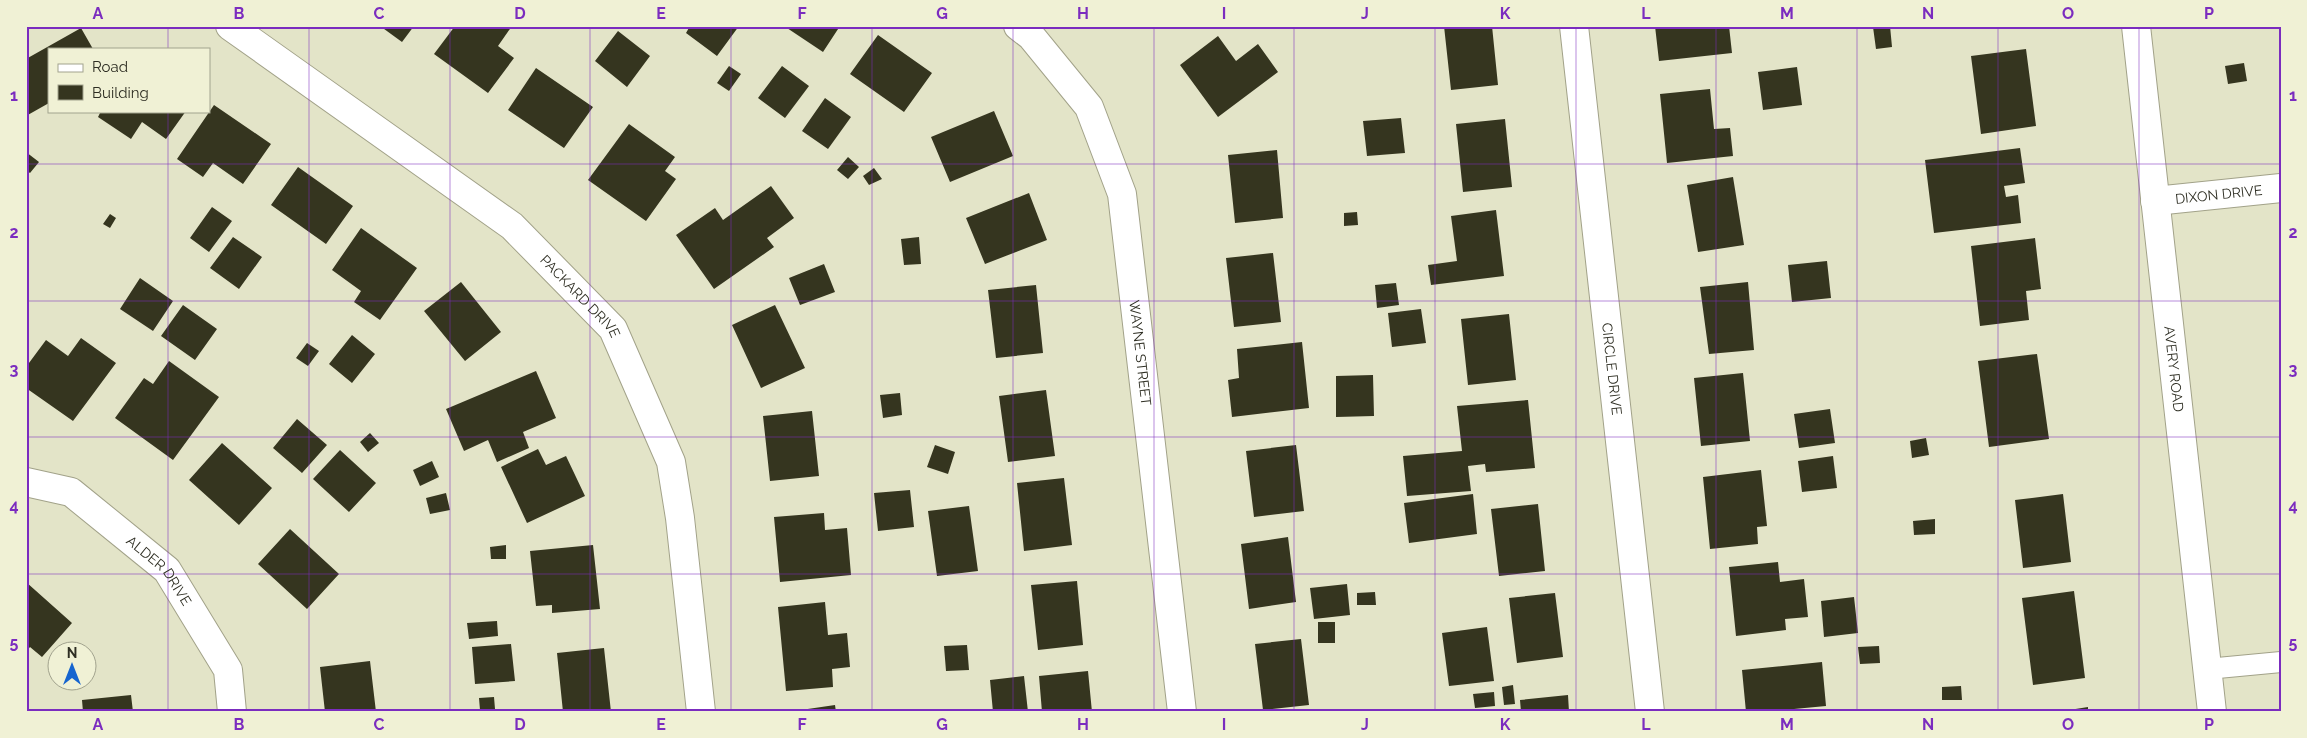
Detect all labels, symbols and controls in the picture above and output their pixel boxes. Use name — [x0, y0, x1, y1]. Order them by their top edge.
text: A — [93, 4, 104, 23]
text: B — [234, 4, 245, 23]
text: C — [374, 4, 385, 23]
text: D — [514, 4, 526, 23]
text: E — [656, 4, 666, 23]
text: F — [797, 4, 807, 23]
text: G — [936, 4, 948, 23]
text: H — [1077, 4, 1089, 23]
text: I — [1222, 4, 1226, 23]
text: J — [1361, 4, 1369, 23]
text: K — [1500, 4, 1511, 23]
text: L — [1641, 4, 1651, 23]
text: M — [1780, 4, 1794, 23]
text: N — [1922, 4, 1934, 23]
text: O — [2062, 4, 2074, 23]
text: P — [2204, 4, 2214, 23]
legend — [48, 48, 210, 112]
text: Road — [92, 58, 128, 76]
text: Building — [92, 84, 149, 102]
text: 1 — [10, 86, 18, 105]
text: 1 — [2289, 86, 2297, 105]
street label: DIXON DRIVE — [2174, 182, 2263, 207]
text: 2 — [9, 223, 19, 242]
text: 2 — [2288, 223, 2298, 242]
street label: PACKARD DRIVE — [537, 252, 624, 340]
street label: WAYNE STREET — [1126, 299, 1154, 407]
street label: CIRCLE DRIVE — [1599, 322, 1625, 416]
street label: AVERY ROAD — [2161, 325, 2187, 413]
text: 3 — [10, 360, 19, 379]
text: 3 — [2289, 360, 2298, 379]
text: 4 — [9, 496, 19, 515]
text: 4 — [2288, 496, 2298, 515]
street label: ALDER DRIVE — [123, 533, 195, 608]
text: 5 — [10, 633, 19, 652]
text: 5 — [2289, 633, 2298, 652]
north arrow — [48, 640, 98, 690]
text: N — [67, 645, 77, 661]
text: A — [93, 715, 104, 734]
text: B — [234, 715, 245, 734]
text: C — [374, 715, 385, 734]
text: D — [514, 715, 526, 734]
text: E — [656, 715, 666, 734]
text: F — [797, 715, 807, 734]
text: G — [936, 715, 948, 734]
text: H — [1077, 715, 1089, 734]
text: I — [1222, 715, 1226, 734]
text: J — [1361, 715, 1369, 734]
text: K — [1500, 715, 1511, 734]
text: L — [1641, 715, 1651, 734]
text: M — [1780, 715, 1794, 734]
text: N — [1922, 715, 1934, 734]
text: O — [2062, 715, 2074, 734]
text: P — [2204, 715, 2214, 734]

